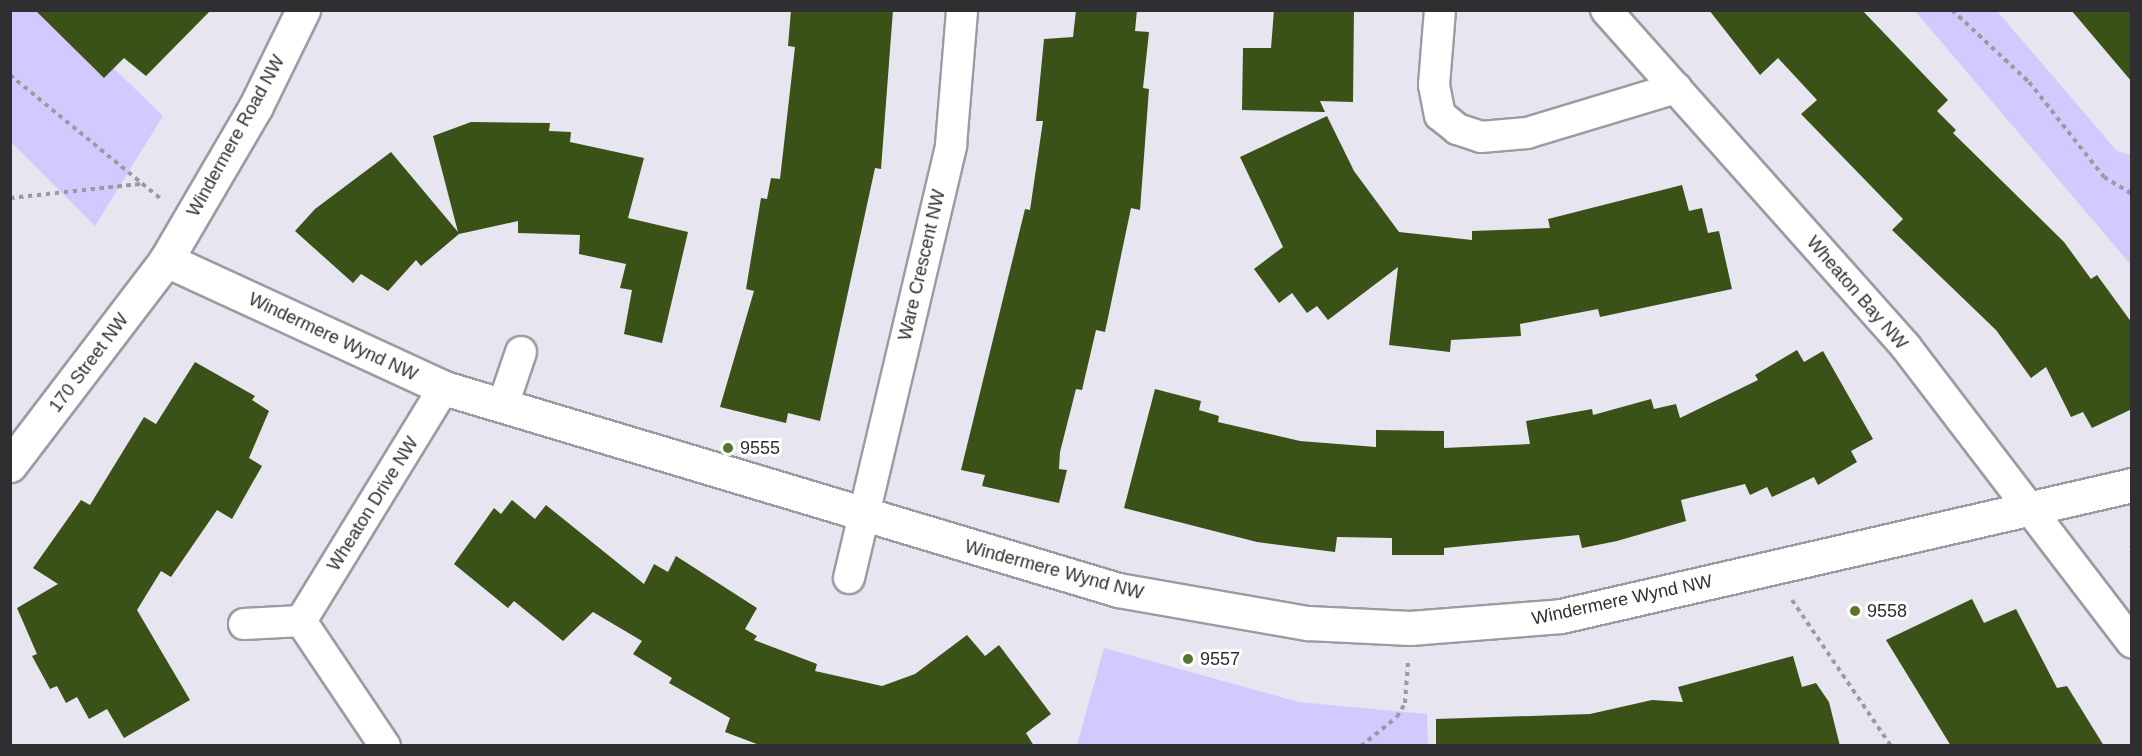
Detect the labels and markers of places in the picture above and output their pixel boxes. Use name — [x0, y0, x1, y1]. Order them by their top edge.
place label: 9555 — [740, 437, 780, 459]
marker: 9555 — [721, 441, 735, 455]
place label: 9558 — [1867, 600, 1907, 622]
marker: 9558 — [1848, 604, 1862, 618]
place label: 9557 — [1200, 648, 1240, 670]
marker: 9557 — [1181, 652, 1195, 666]

